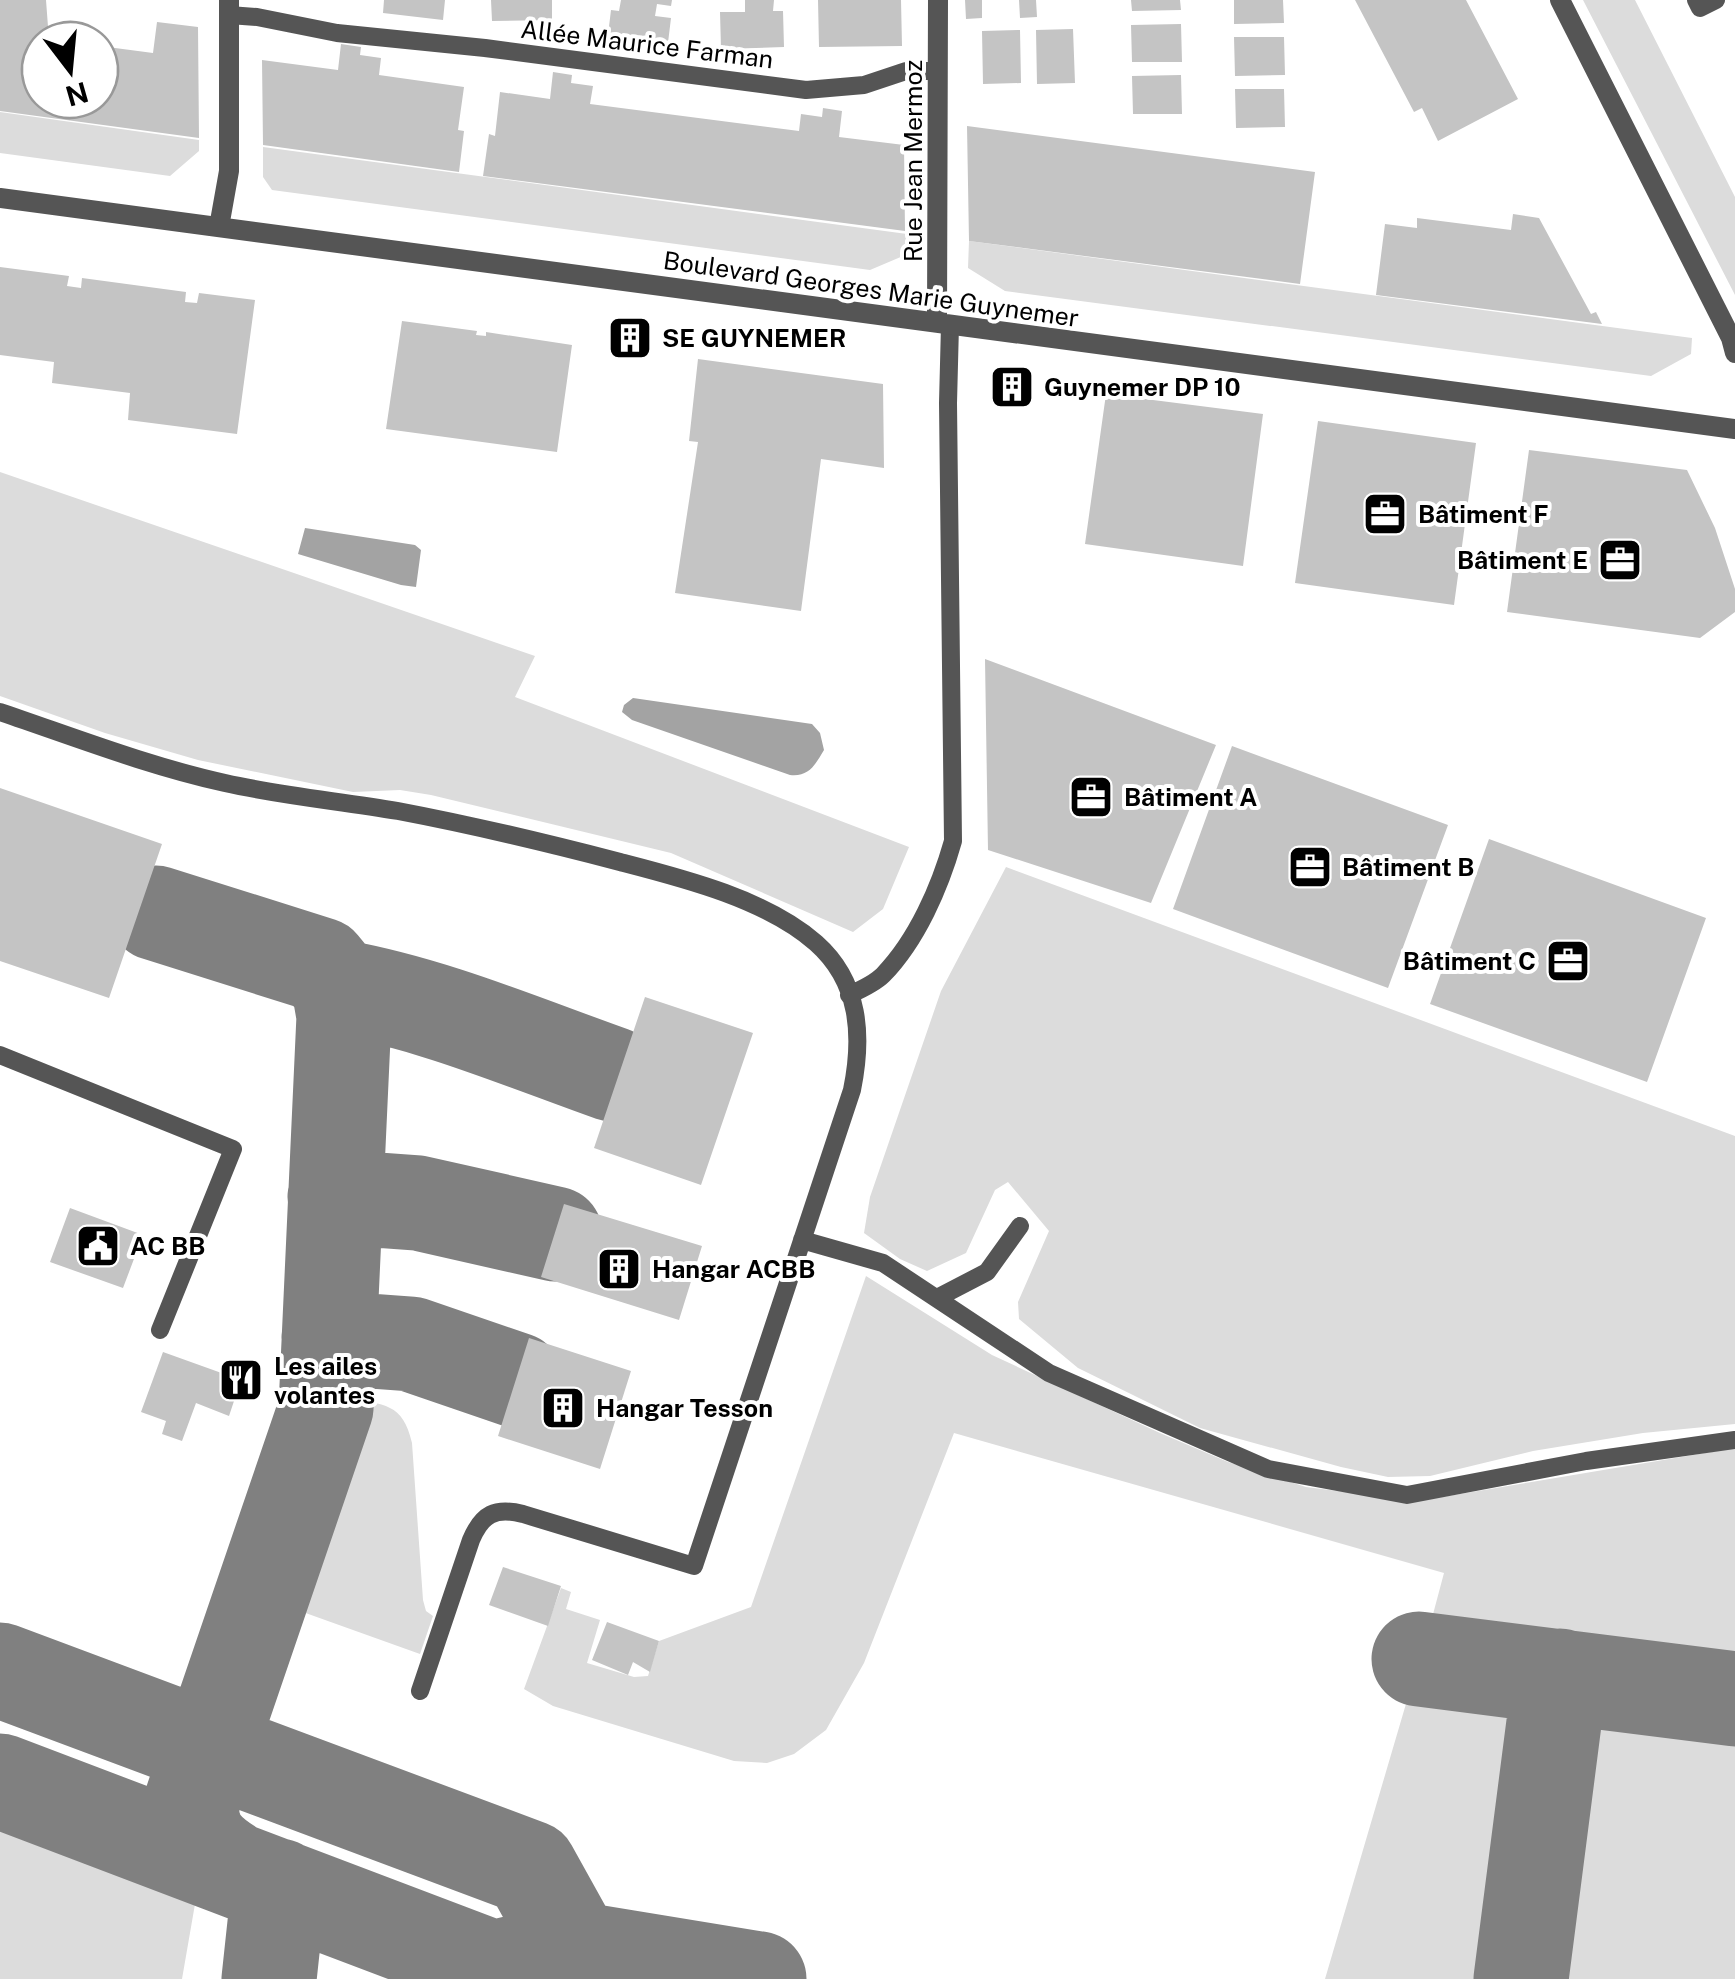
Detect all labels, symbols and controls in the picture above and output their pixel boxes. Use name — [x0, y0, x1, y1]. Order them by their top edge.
street label: Allée Maurice Farman — [519, 14, 775, 74]
north arrow — [20, 20, 120, 120]
street label: Rue Jean Mermoz — [898, 60, 928, 262]
text: N — [62, 76, 92, 113]
street label: Boulevard Georges Marie Guynemer — [661, 245, 1081, 333]
building icon: SE GUYNEMER — [607, 315, 653, 361]
place label: SE GUYNEMER — [662, 323, 846, 353]
building icon: Guynemer DP 10 — [989, 364, 1035, 410]
place label: Guynemer DP 10 — [1044, 372, 1241, 402]
office icon: Bâtiment F — [1362, 491, 1408, 537]
place label: Bâtiment F — [1418, 499, 1549, 529]
office icon: Bâtiment E — [1597, 537, 1643, 583]
place label: Bâtiment E — [1457, 545, 1588, 575]
office icon: Bâtiment A — [1068, 774, 1114, 820]
place label: Bâtiment A — [1124, 782, 1257, 812]
office icon: Bâtiment B — [1287, 844, 1333, 890]
place label: Bâtiment B — [1342, 852, 1474, 882]
office icon: Bâtiment C — [1545, 938, 1591, 984]
place label: Bâtiment C — [1403, 946, 1536, 976]
public building icon: AC BB — [75, 1223, 121, 1269]
place label: AC BB — [130, 1231, 205, 1261]
building icon: Hangar ACBB — [596, 1246, 642, 1292]
place label: Hangar ACBB — [652, 1254, 815, 1284]
place label: Les ailes volantes — [274, 1351, 377, 1410]
restaurant icon: Les ailes volantes — [218, 1357, 264, 1403]
building icon: Hangar Tesson — [540, 1385, 586, 1431]
place label: Hangar Tesson — [596, 1393, 773, 1423]

